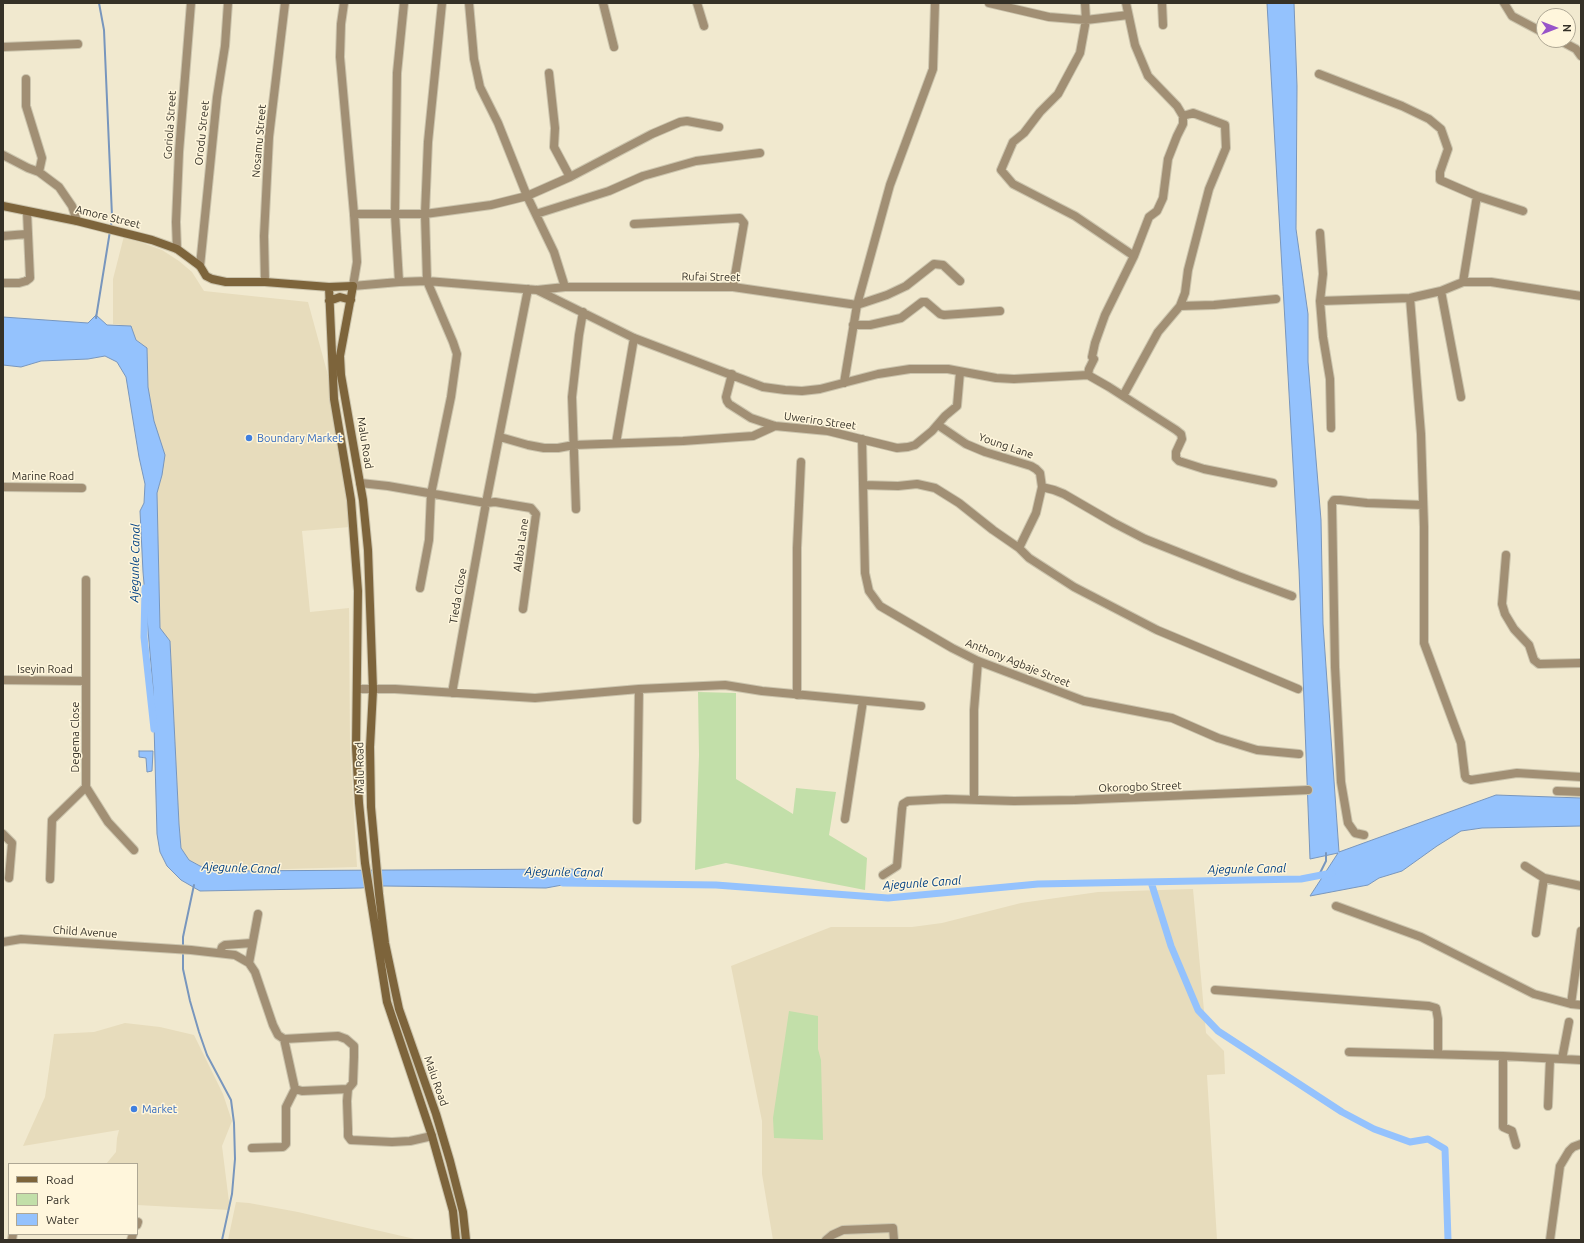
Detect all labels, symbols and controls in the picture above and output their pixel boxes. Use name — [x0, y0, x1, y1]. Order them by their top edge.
north arrow — [1536, 8, 1576, 48]
text: N — [1561, 24, 1573, 32]
street label: Goriola Street — [161, 90, 179, 160]
street label: Orodu Street — [192, 100, 212, 166]
street label: Nosamu Street — [249, 104, 269, 178]
street label: Amore Street — [74, 203, 142, 231]
street label: Rufai Street — [681, 270, 741, 284]
street label: Uweriro Street — [783, 409, 857, 433]
street label: Malu Road — [354, 416, 376, 470]
street label: Young Lane — [977, 430, 1035, 462]
place label: Boundary Market — [257, 431, 342, 445]
marker: Boundary Market — [244, 433, 254, 443]
street label: Marine Road — [12, 469, 74, 483]
street label: Alaba Lane — [511, 517, 531, 573]
water label: Ajegunle Canal — [127, 524, 143, 602]
street label: Tieda Close — [447, 567, 469, 625]
street label: Anthony Agbaje Street — [964, 636, 1072, 690]
street label: Iseyin Road — [17, 662, 73, 676]
street label: Degema Close — [68, 702, 82, 772]
street label: Malu Road — [353, 742, 367, 794]
street label: Okorogbo Street — [1098, 779, 1182, 795]
water label: Ajegunle Canal — [201, 859, 281, 877]
water label: Ajegunle Canal — [1208, 861, 1286, 877]
water label: Ajegunle Canal — [525, 864, 603, 880]
water label: Ajegunle Canal — [882, 873, 962, 893]
street label: Child Avenue — [52, 923, 118, 941]
street label: Malu Road — [421, 1054, 451, 1108]
place label: Market — [142, 1102, 177, 1116]
marker: Market — [129, 1104, 139, 1114]
legend — [8, 1163, 138, 1235]
text: Road — [46, 1173, 74, 1186]
text: Park — [46, 1193, 70, 1206]
text: Water — [46, 1213, 79, 1226]

